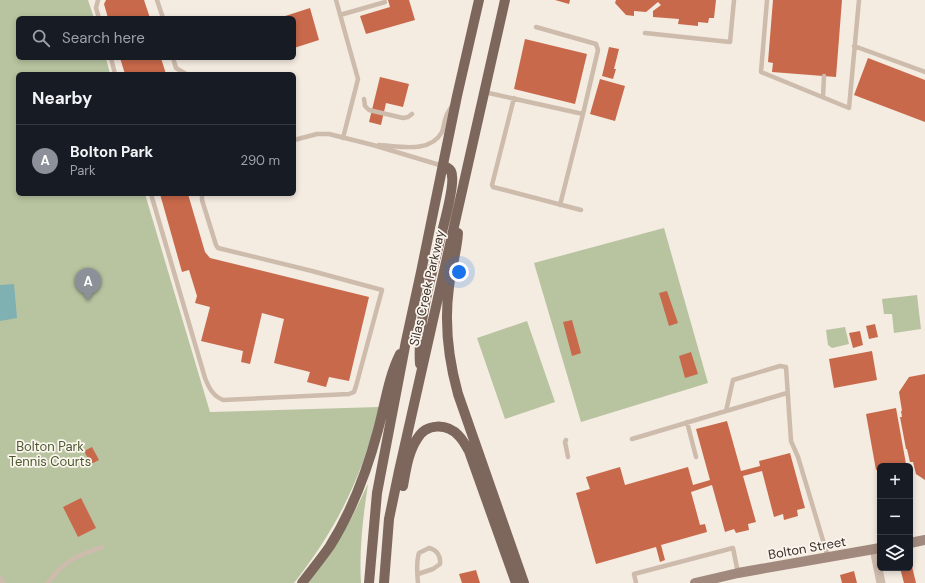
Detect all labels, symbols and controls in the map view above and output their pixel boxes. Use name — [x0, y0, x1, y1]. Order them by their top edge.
search box — [16, 16, 296, 60]
icon: search — [30, 27, 52, 49]
text: Search here — [62, 28, 145, 48]
text: Nearby — [32, 87, 92, 109]
text: Bolton Park — [70, 142, 153, 162]
text: A — [40, 152, 50, 169]
text: 290 m — [241, 152, 280, 169]
text: Park — [70, 162, 96, 179]
street label: Silas Creek Parkway — [405, 228, 449, 348]
your location — [449, 262, 469, 282]
pin: A — [75, 268, 101, 301]
park label: Bolton Park Tennis Courts — [9, 438, 91, 470]
map controls — [877, 463, 913, 571]
button: + — [877, 463, 913, 499]
button: − — [877, 499, 913, 535]
street label: Bolton Street — [767, 533, 847, 563]
button: layers — [877, 535, 913, 571]

